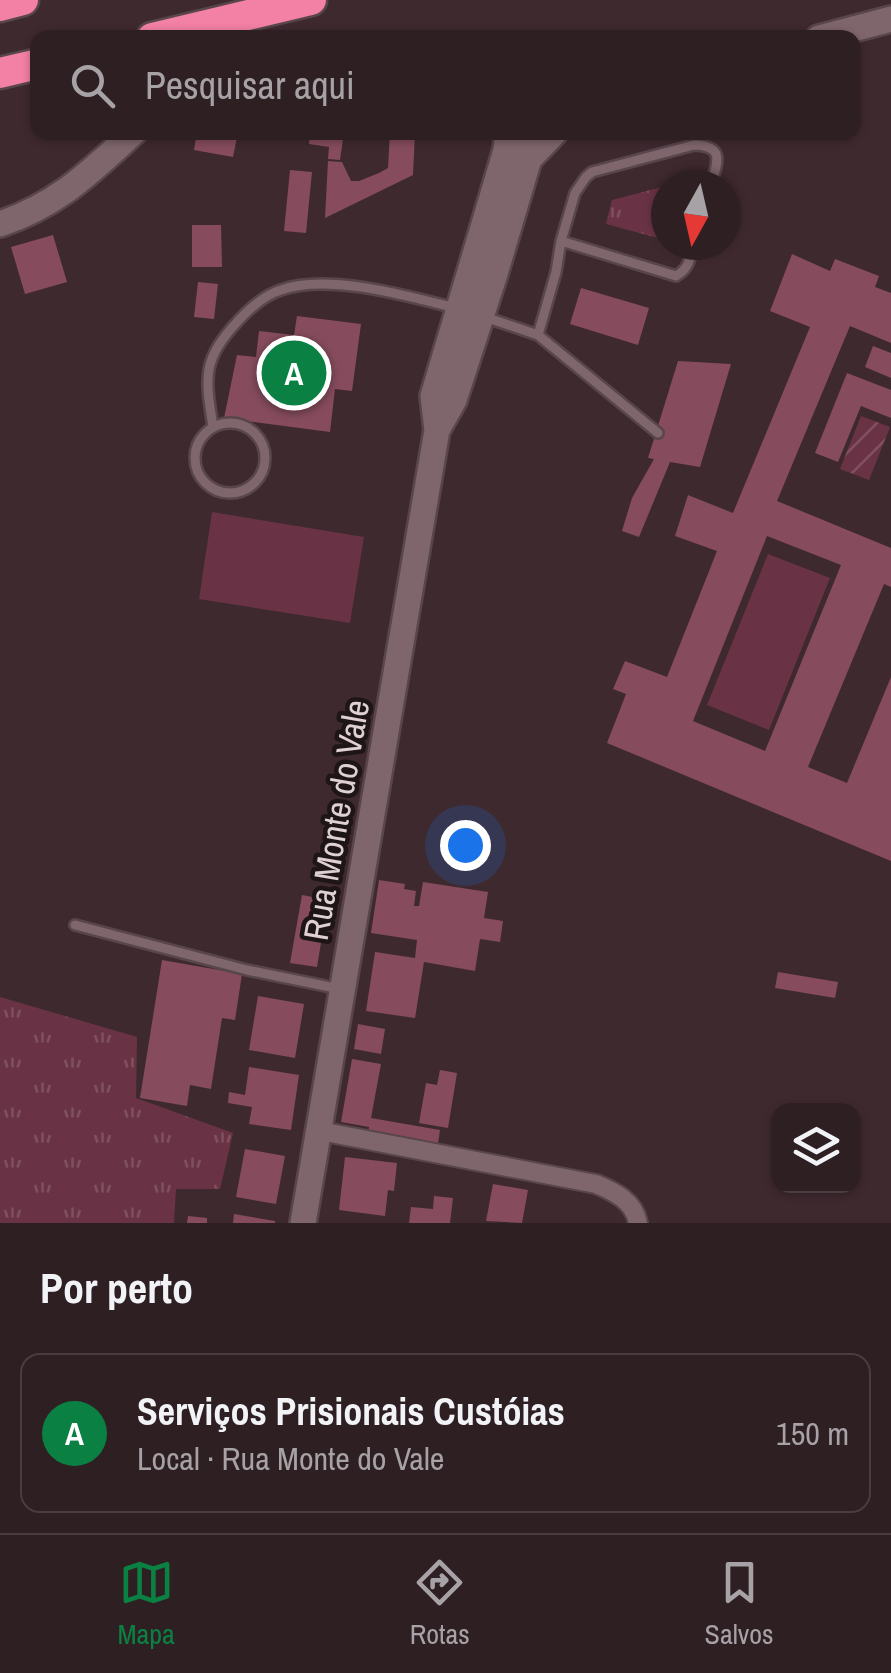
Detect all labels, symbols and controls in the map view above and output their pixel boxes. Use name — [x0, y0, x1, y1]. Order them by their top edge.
search box — [30, 30, 861, 140]
icon: search — [65, 58, 120, 113]
text: Pesquisar aqui — [145, 60, 355, 111]
north arrow — [651, 170, 741, 260]
pin: A — [262, 336, 326, 410]
street label: Rua Monte do Vale — [292, 696, 380, 944]
your location — [440, 820, 491, 871]
map controls — [771, 1103, 861, 1193]
button: layers — [771, 1103, 861, 1193]
text: Por perto — [40, 1260, 193, 1316]
text: Serviços Prisionais Custóias — [137, 1386, 565, 1437]
text: A — [65, 1412, 84, 1455]
text: 150 m — [776, 1412, 849, 1455]
text: Local · Rua Monte do Vale — [137, 1437, 444, 1480]
tab: Mapa — [117, 1555, 175, 1653]
tab: Rotas — [410, 1555, 470, 1653]
tab: Salvos — [705, 1555, 774, 1653]

